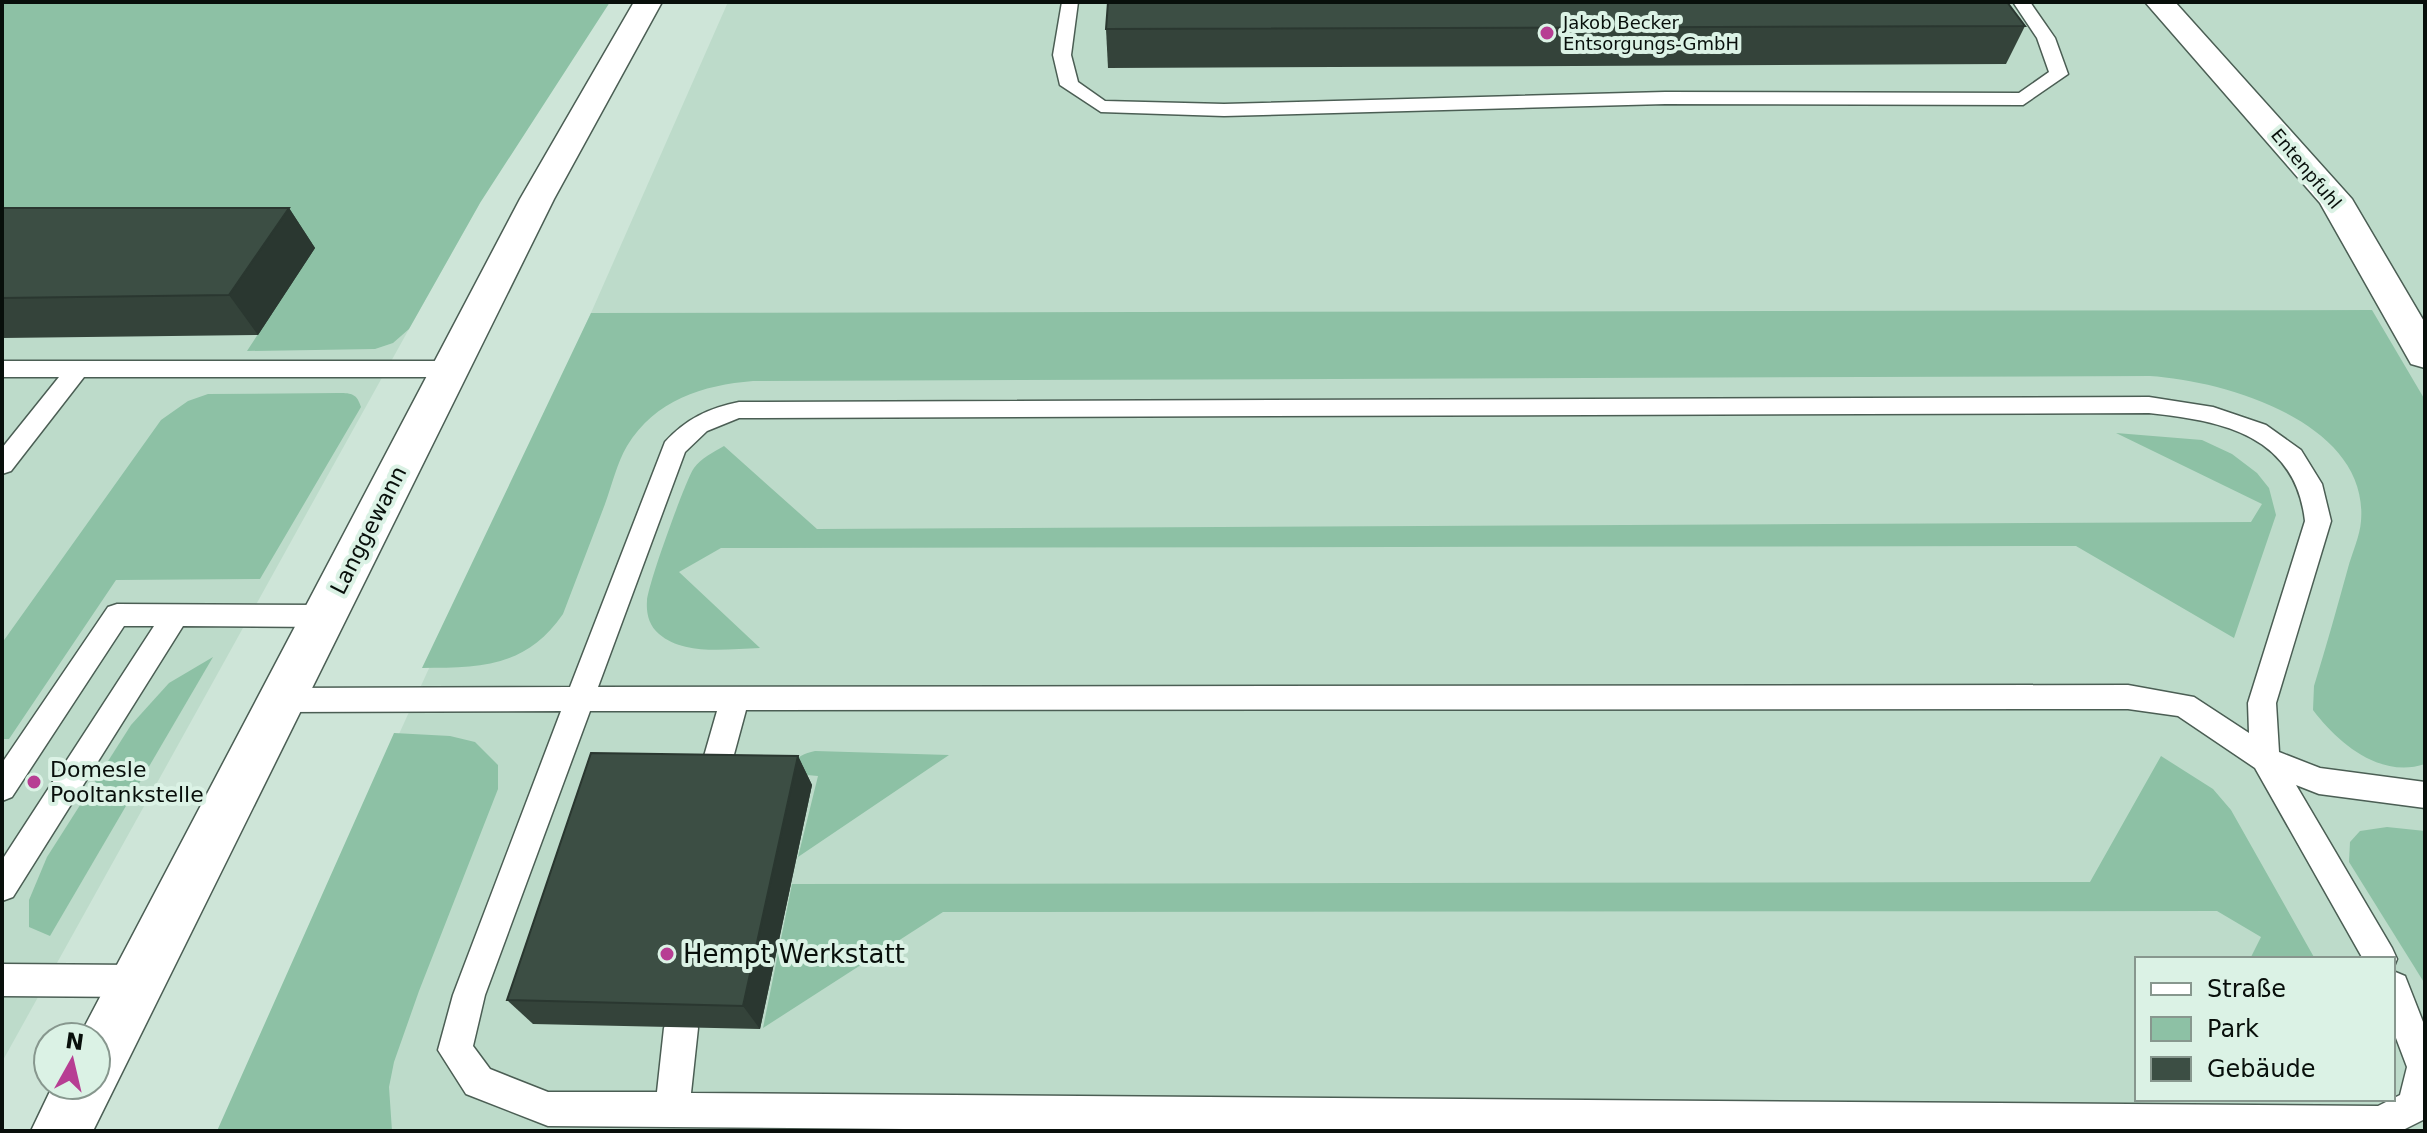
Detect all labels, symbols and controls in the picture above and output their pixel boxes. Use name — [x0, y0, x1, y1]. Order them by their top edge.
place label: Jakob Becker Entsorgungs-GmbH — [1562, 12, 1739, 54]
marker: Jakob Becker Entsorgungs-GmbH — [1538, 24, 1556, 42]
street label: Entenpfuhl — [2267, 124, 2346, 213]
street label: Langgewann — [325, 462, 411, 599]
place label: Domesle Pooltankstelle — [50, 757, 204, 807]
marker: Domesle Pooltankstelle — [25, 773, 43, 791]
place label: Hempt Werkstatt — [683, 939, 905, 969]
marker: Hempt Werkstatt — [658, 945, 676, 963]
legend — [2135, 957, 2395, 1101]
text: Straße — [2207, 975, 2286, 1003]
text: Park — [2207, 1015, 2259, 1043]
north arrow — [32, 1021, 112, 1101]
text: N — [64, 1028, 86, 1055]
text: Gebäude — [2207, 1055, 2316, 1083]

